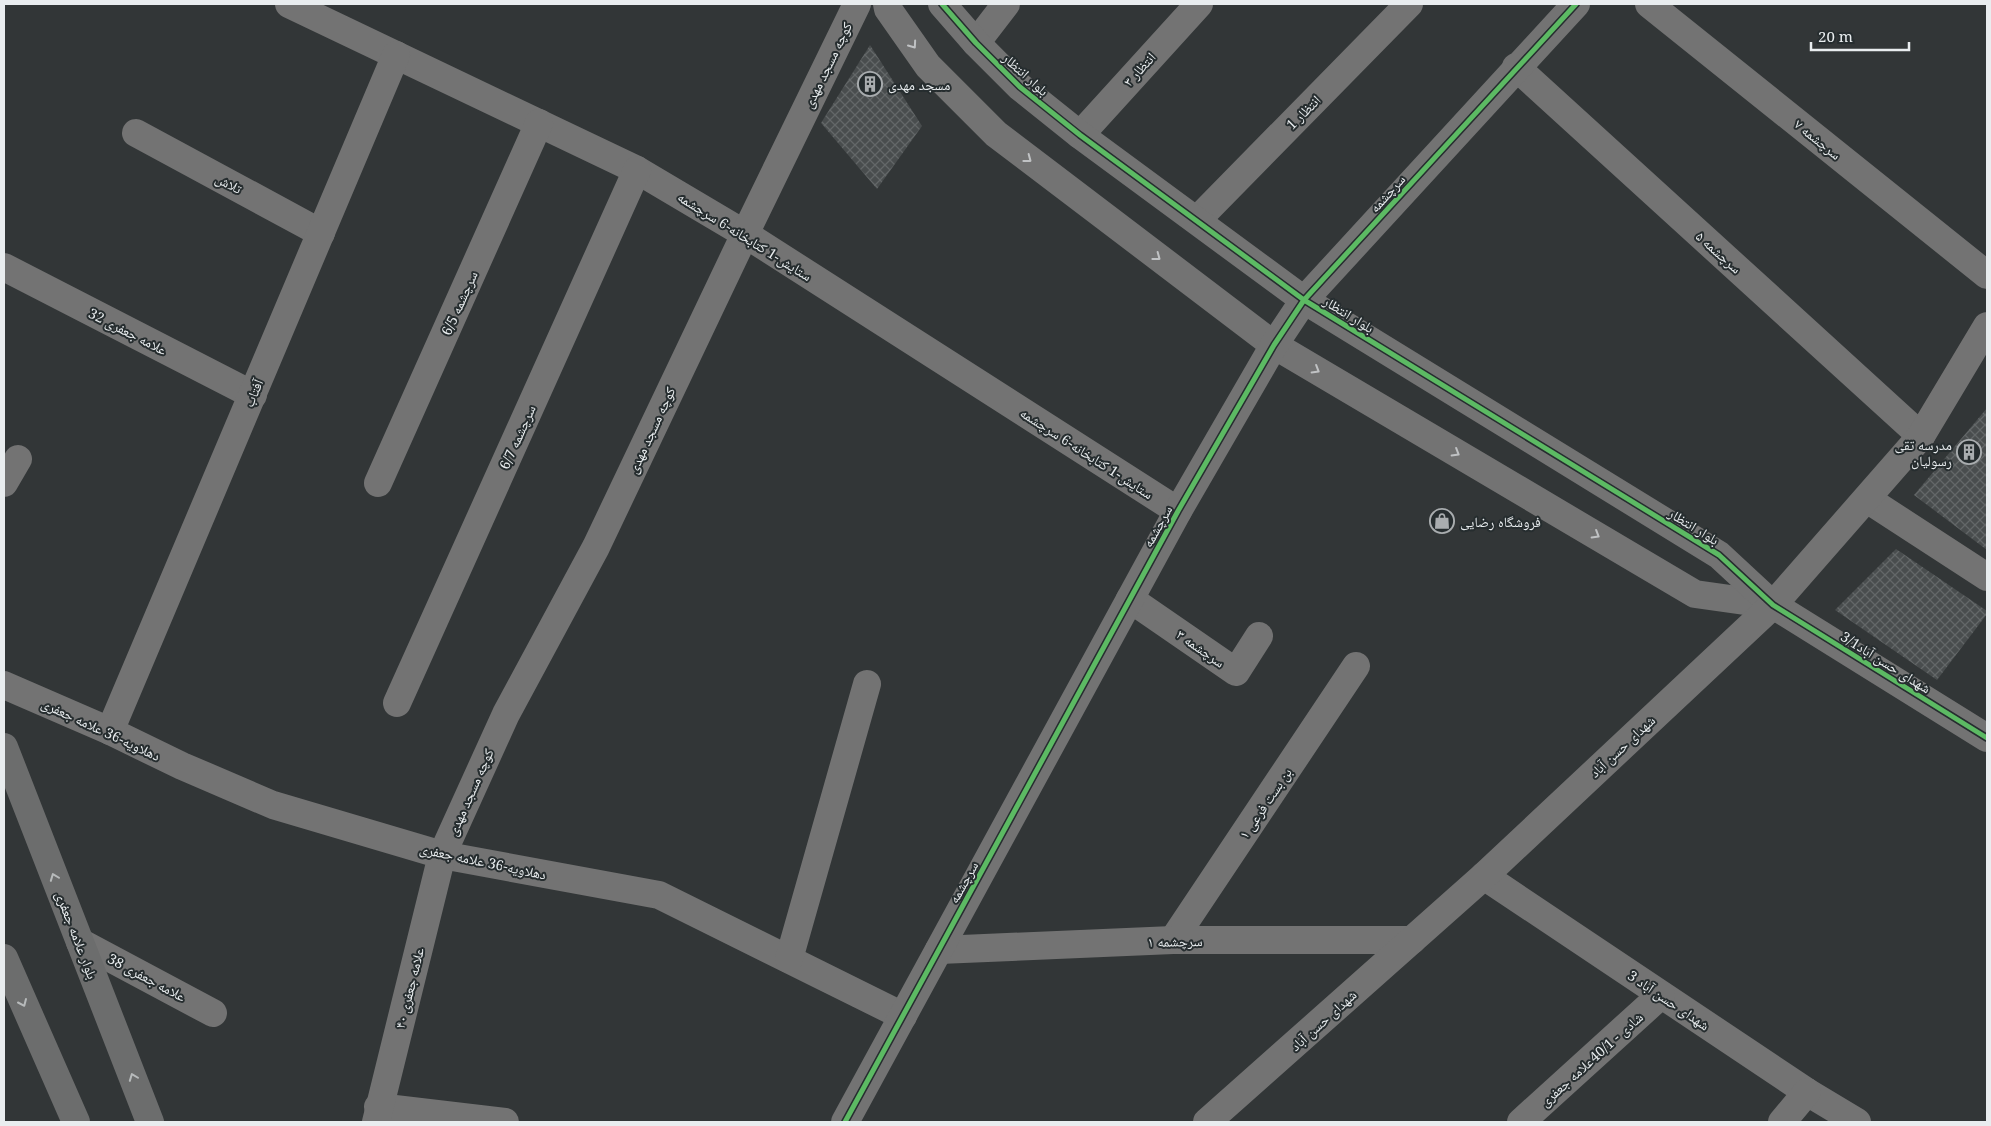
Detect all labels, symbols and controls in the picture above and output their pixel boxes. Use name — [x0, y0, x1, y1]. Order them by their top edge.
street label: کوچه مسجد مهدی — [798, 19, 856, 111]
scale bar — [1811, 20, 1908, 52]
text: 20 m — [1818, 26, 1853, 46]
one-way arrow — [907, 39, 916, 48]
street label: بلوار انتظار — [998, 47, 1053, 100]
street label: انتظار ۳ — [1119, 48, 1159, 90]
building icon: مسجد مهدی — [857, 71, 883, 97]
place label: مسجد مهدی — [888, 75, 950, 94]
street label: انتظار 1 — [1282, 91, 1324, 133]
street label: سرچشمه ۷ — [1791, 114, 1845, 164]
one-way arrow — [1022, 153, 1031, 161]
street label: تلاش — [212, 168, 246, 198]
street label: سرچشمه — [1365, 170, 1409, 216]
street label: ستایش-1 کتابخانه-6 سرچشمه — [674, 187, 816, 285]
street label: سرچشمه ۵ — [1692, 227, 1746, 277]
one-way arrow — [1151, 251, 1160, 259]
street label: سرچشمه 6/5 — [436, 268, 482, 338]
street label: بلوار انتظار — [1319, 291, 1378, 337]
street label: علامه جعفری 32 — [86, 303, 170, 359]
one-way arrow — [1310, 363, 1319, 373]
street label: آفتاب — [239, 376, 268, 410]
street label: کوچه مسجد مهدی — [623, 383, 679, 476]
street label: سرچشمه 6/7 — [494, 402, 540, 472]
street label: ستایش-1 کتابخانه-6 سرچشمه — [1017, 403, 1157, 503]
place label: مدرسه تقی رسولیان — [1895, 435, 1952, 470]
building icon: مدرسه تقی رسولیان — [1956, 439, 1982, 465]
one-way arrow — [1450, 446, 1459, 456]
street label: سرچشمه — [1138, 502, 1176, 550]
street label: بلوار انتظار — [1664, 503, 1723, 549]
shop icon: فروشگاه رضایی — [1429, 508, 1455, 534]
place label: فروشگاه رضایی — [1460, 512, 1541, 531]
one-way arrow — [1590, 529, 1599, 539]
street label: سرچشمه ۳ — [1173, 624, 1229, 672]
street label: 3/1شهدای حسن آباد — [1837, 627, 1935, 697]
street label: دهلاویه-36 علامه جعفری — [38, 693, 164, 765]
street label: شهدای حسن آباد — [1585, 711, 1659, 781]
street label: کوچه مسجد مهدی — [442, 745, 498, 839]
street label: بن بست فرعی ۱ — [1234, 764, 1296, 842]
street label: دهلاویه-36 علامه جعفری — [418, 838, 548, 884]
street label: سرچشمه — [944, 858, 982, 906]
one-way arrow — [50, 873, 60, 881]
street label: بلوار علامه جعفری — [52, 888, 103, 982]
street label: سرچشمه ۱ — [1147, 931, 1203, 951]
street label: علامه جعفری ۴۰ — [390, 946, 428, 1030]
street label: علامه جعفری 38 — [105, 948, 189, 1006]
street label: شهدای حسن آباد 3 — [1624, 966, 1714, 1034]
street label: شهدای حسن آباد — [1286, 985, 1360, 1055]
one-way arrow — [17, 998, 28, 1007]
street label: شادی - 40/1علامه جعفری — [1535, 1008, 1647, 1110]
one-way arrow — [129, 1073, 139, 1082]

